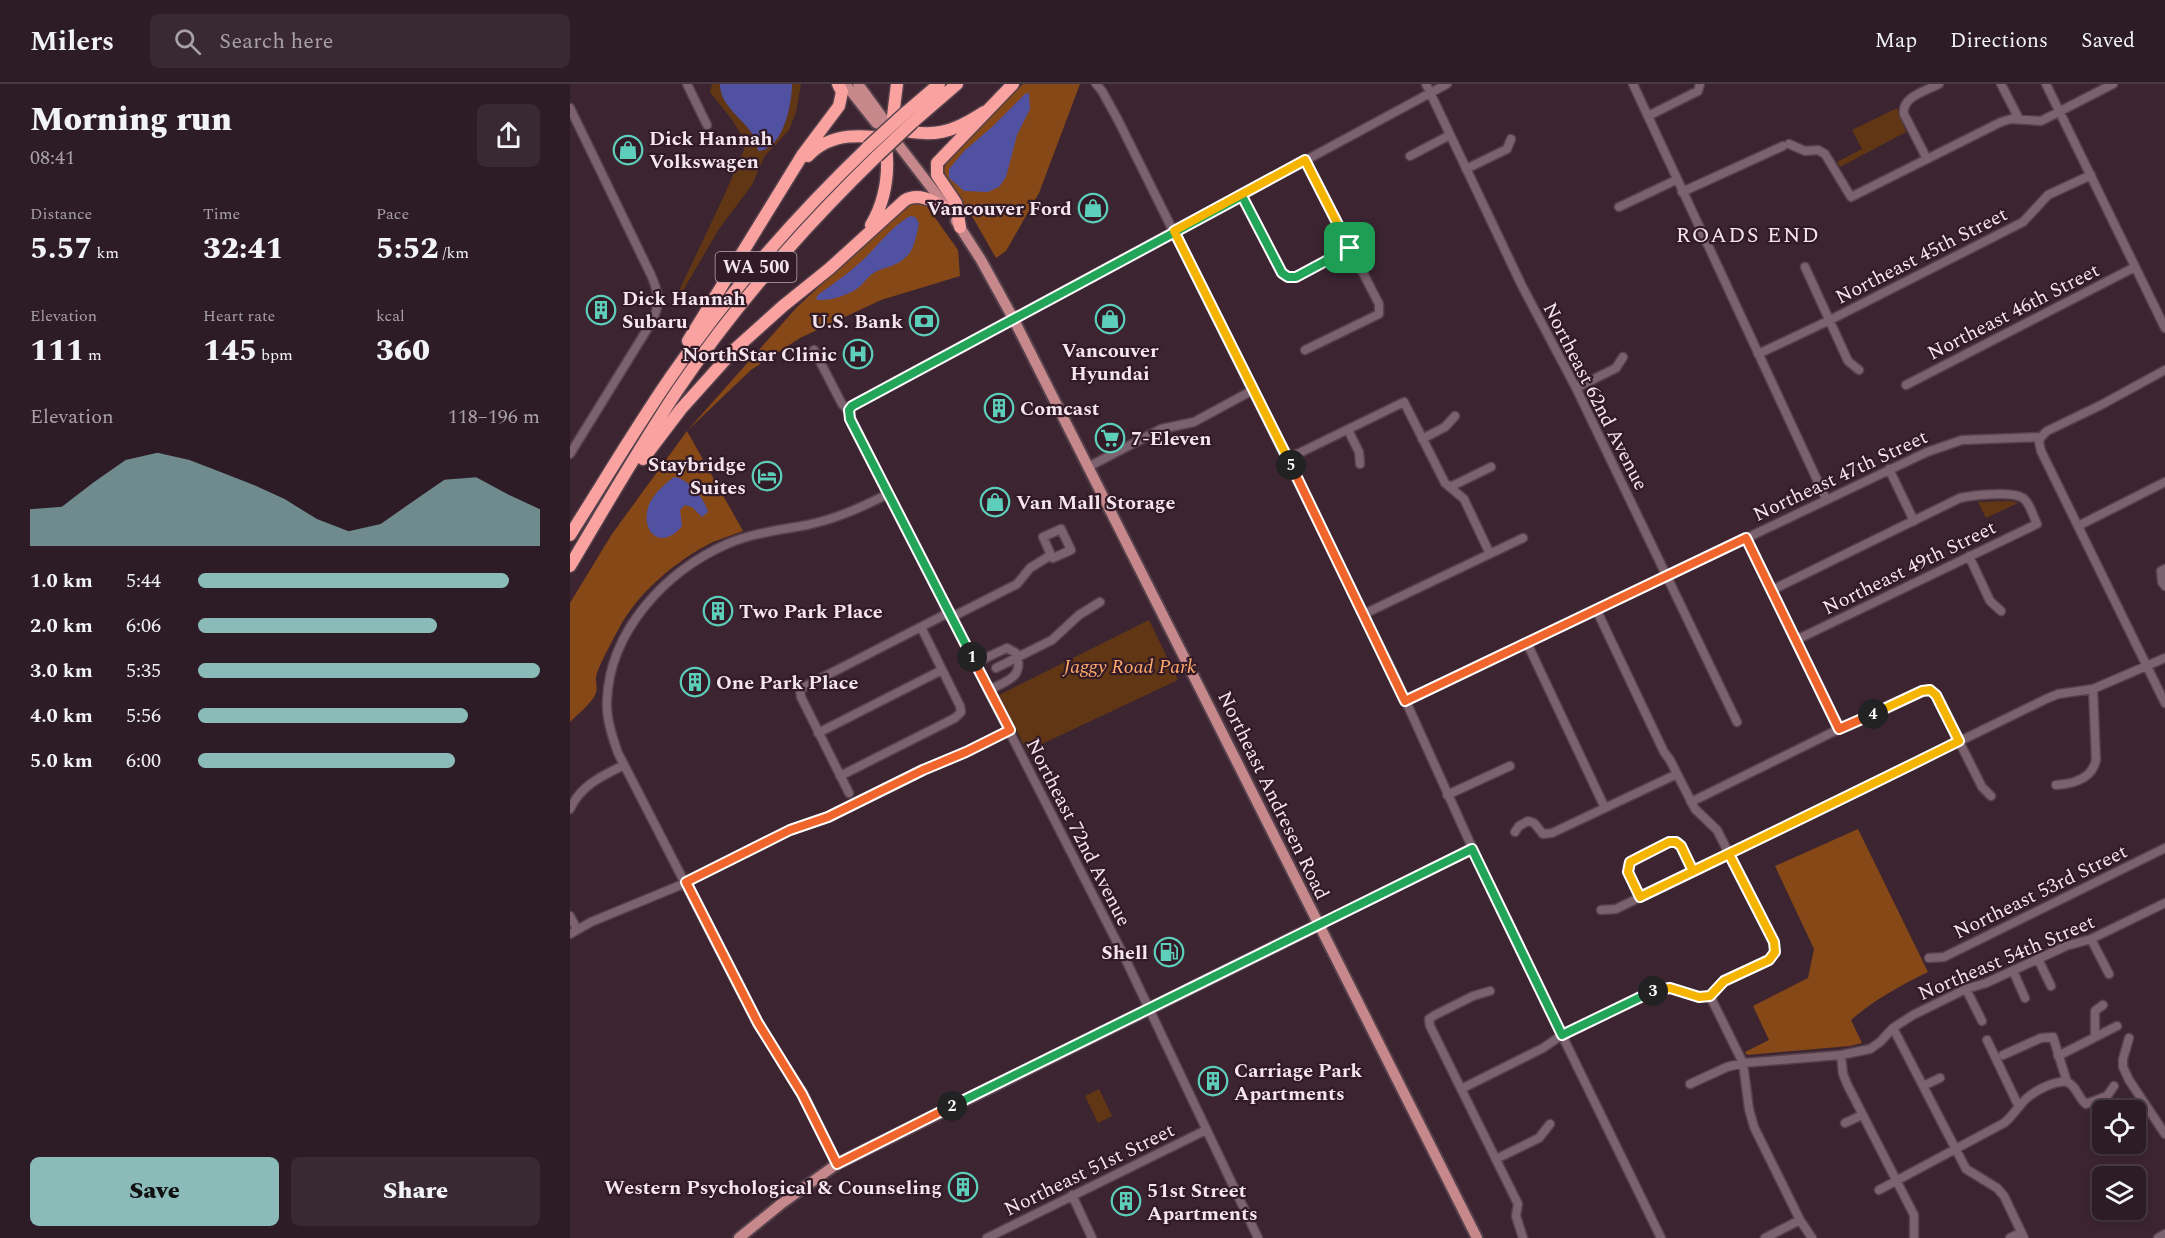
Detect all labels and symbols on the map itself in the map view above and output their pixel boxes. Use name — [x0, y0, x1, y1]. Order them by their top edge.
place label: Dick Hannah Volkswagen — [649, 124, 773, 177]
shop icon: Dick Hannah Volkswagen — [612, 134, 644, 166]
shop icon: Vancouver Ford — [1077, 192, 1109, 224]
place label: Vancouver Ford — [927, 194, 1072, 224]
street label: Northeast 45th Street — [1830, 199, 2013, 312]
district label: ROADS END — [1676, 219, 1820, 252]
pin — [1324, 222, 1375, 273]
road number: WA 500 — [716, 252, 796, 282]
street label: Northeast 46th Street — [1922, 255, 2105, 368]
place label: Dick Hannah Subaru — [622, 284, 746, 337]
building icon: Dick Hannah Subaru — [585, 294, 617, 326]
street label: Northeast 62nd Avenue — [1535, 297, 1656, 496]
shop icon: Vancouver Hyundai — [1094, 303, 1126, 335]
bank icon: U.S. Bank — [908, 305, 940, 337]
place label: U.S. Bank — [811, 307, 903, 337]
place label: Vancouver Hyundai — [1062, 336, 1159, 389]
hospital icon: NorthStar Clinic — [842, 338, 874, 370]
place label: NorthStar Clinic — [682, 340, 837, 370]
building icon: Comcast — [983, 392, 1015, 424]
place label: Comcast — [1020, 394, 1100, 424]
supermarket icon: 7-Eleven — [1094, 422, 1126, 454]
street label: Northeast 47th Street — [1748, 422, 1933, 530]
place label: 7-Eleven — [1131, 424, 1212, 454]
place label: Staybridge Suites — [648, 450, 746, 503]
pin: 5 — [1276, 450, 1306, 480]
hotel icon: Staybridge Suites — [751, 460, 783, 492]
shop icon: Van Mall Storage — [979, 486, 1011, 518]
place label: Van Mall Storage — [1016, 488, 1175, 518]
street label: Northeast 49th Street — [1818, 513, 2001, 623]
building icon: Two Park Place — [702, 595, 734, 627]
place label: Two Park Place — [739, 597, 883, 627]
pin: 1 — [957, 642, 987, 672]
park label: Jaggy Road Park — [1062, 652, 1197, 682]
building icon: One Park Place — [679, 666, 711, 698]
place label: One Park Place — [716, 668, 858, 698]
street label: Northeast Andresen Road — [1209, 686, 1337, 905]
pin: 4 — [1858, 699, 1888, 729]
street label: Northeast 72nd Avenue — [1018, 733, 1139, 932]
street label: Northeast 53rd Street — [1948, 837, 2132, 947]
street label: Northeast 54th Street — [1913, 907, 2100, 1009]
fuel station icon: Shell — [1153, 936, 1185, 968]
place label: Shell — [1101, 938, 1148, 968]
pin: 3 — [1638, 976, 1668, 1006]
place label: Carriage Park Apartments — [1234, 1056, 1362, 1109]
building icon: Carriage Park Apartments — [1197, 1065, 1229, 1097]
pin: 2 — [937, 1091, 967, 1121]
street label: Northeast 51st Street — [999, 1116, 1180, 1224]
building icon: Western Psychological & Counseling — [947, 1171, 979, 1203]
place label: Western Psychological & Counseling — [604, 1173, 942, 1203]
place label: 51st Street Apartments — [1147, 1176, 1258, 1229]
building icon: 51st Street Apartments — [1110, 1185, 1142, 1217]

